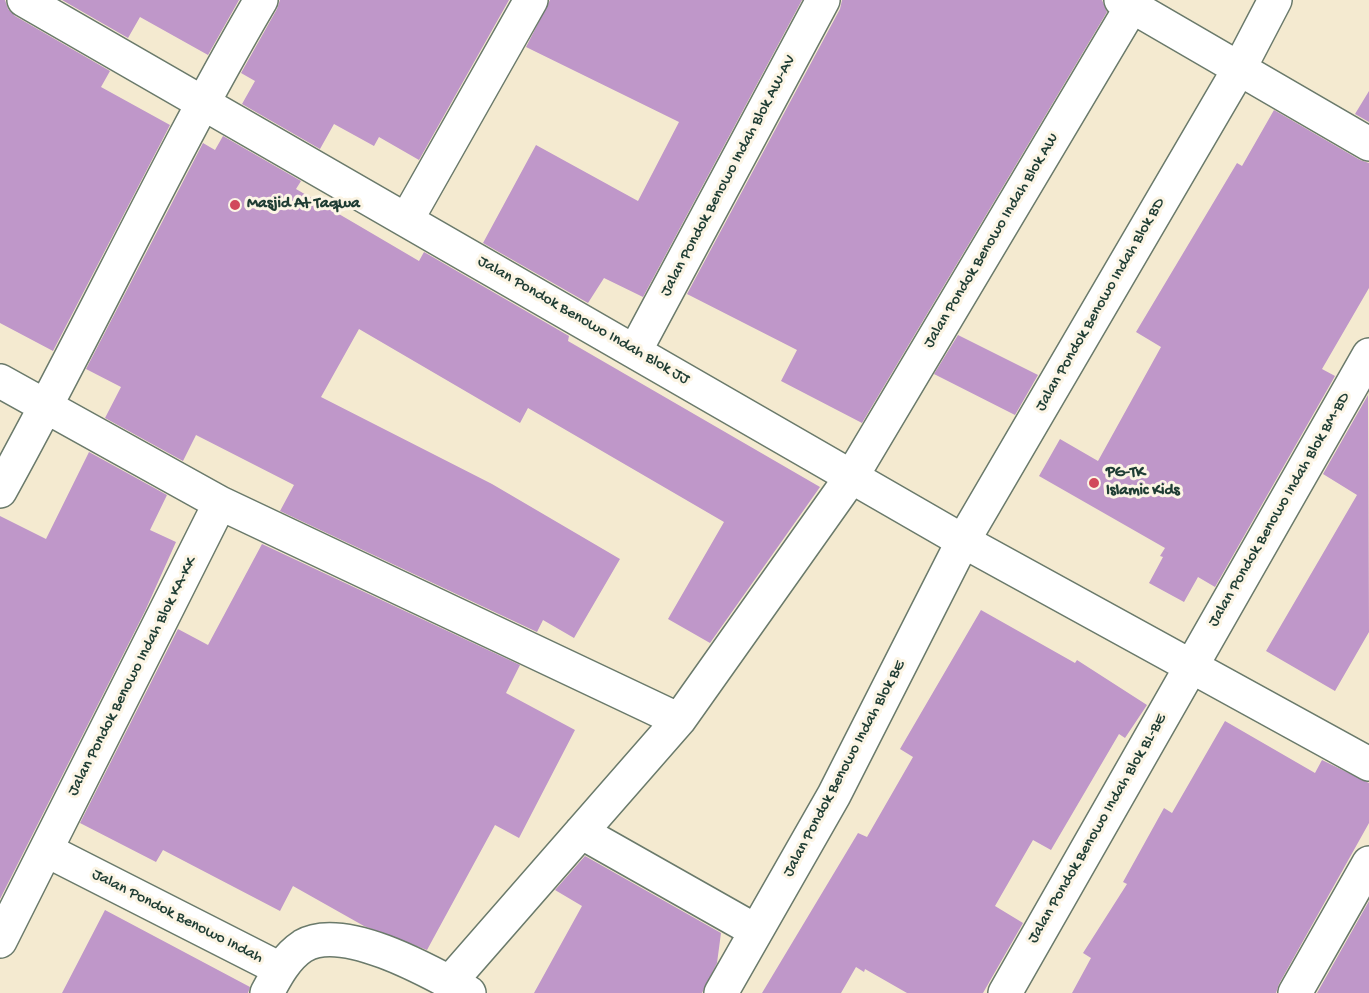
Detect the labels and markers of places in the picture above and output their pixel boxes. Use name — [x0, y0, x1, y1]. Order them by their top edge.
place label: Masjid At Taqwa — [247, 195, 360, 215]
marker: Masjid At Taqwa — [228, 198, 242, 212]
place label: PG-TK Islamic Kids — [1106, 464, 1180, 502]
marker: PG-TK Islamic Kids — [1087, 476, 1101, 490]

